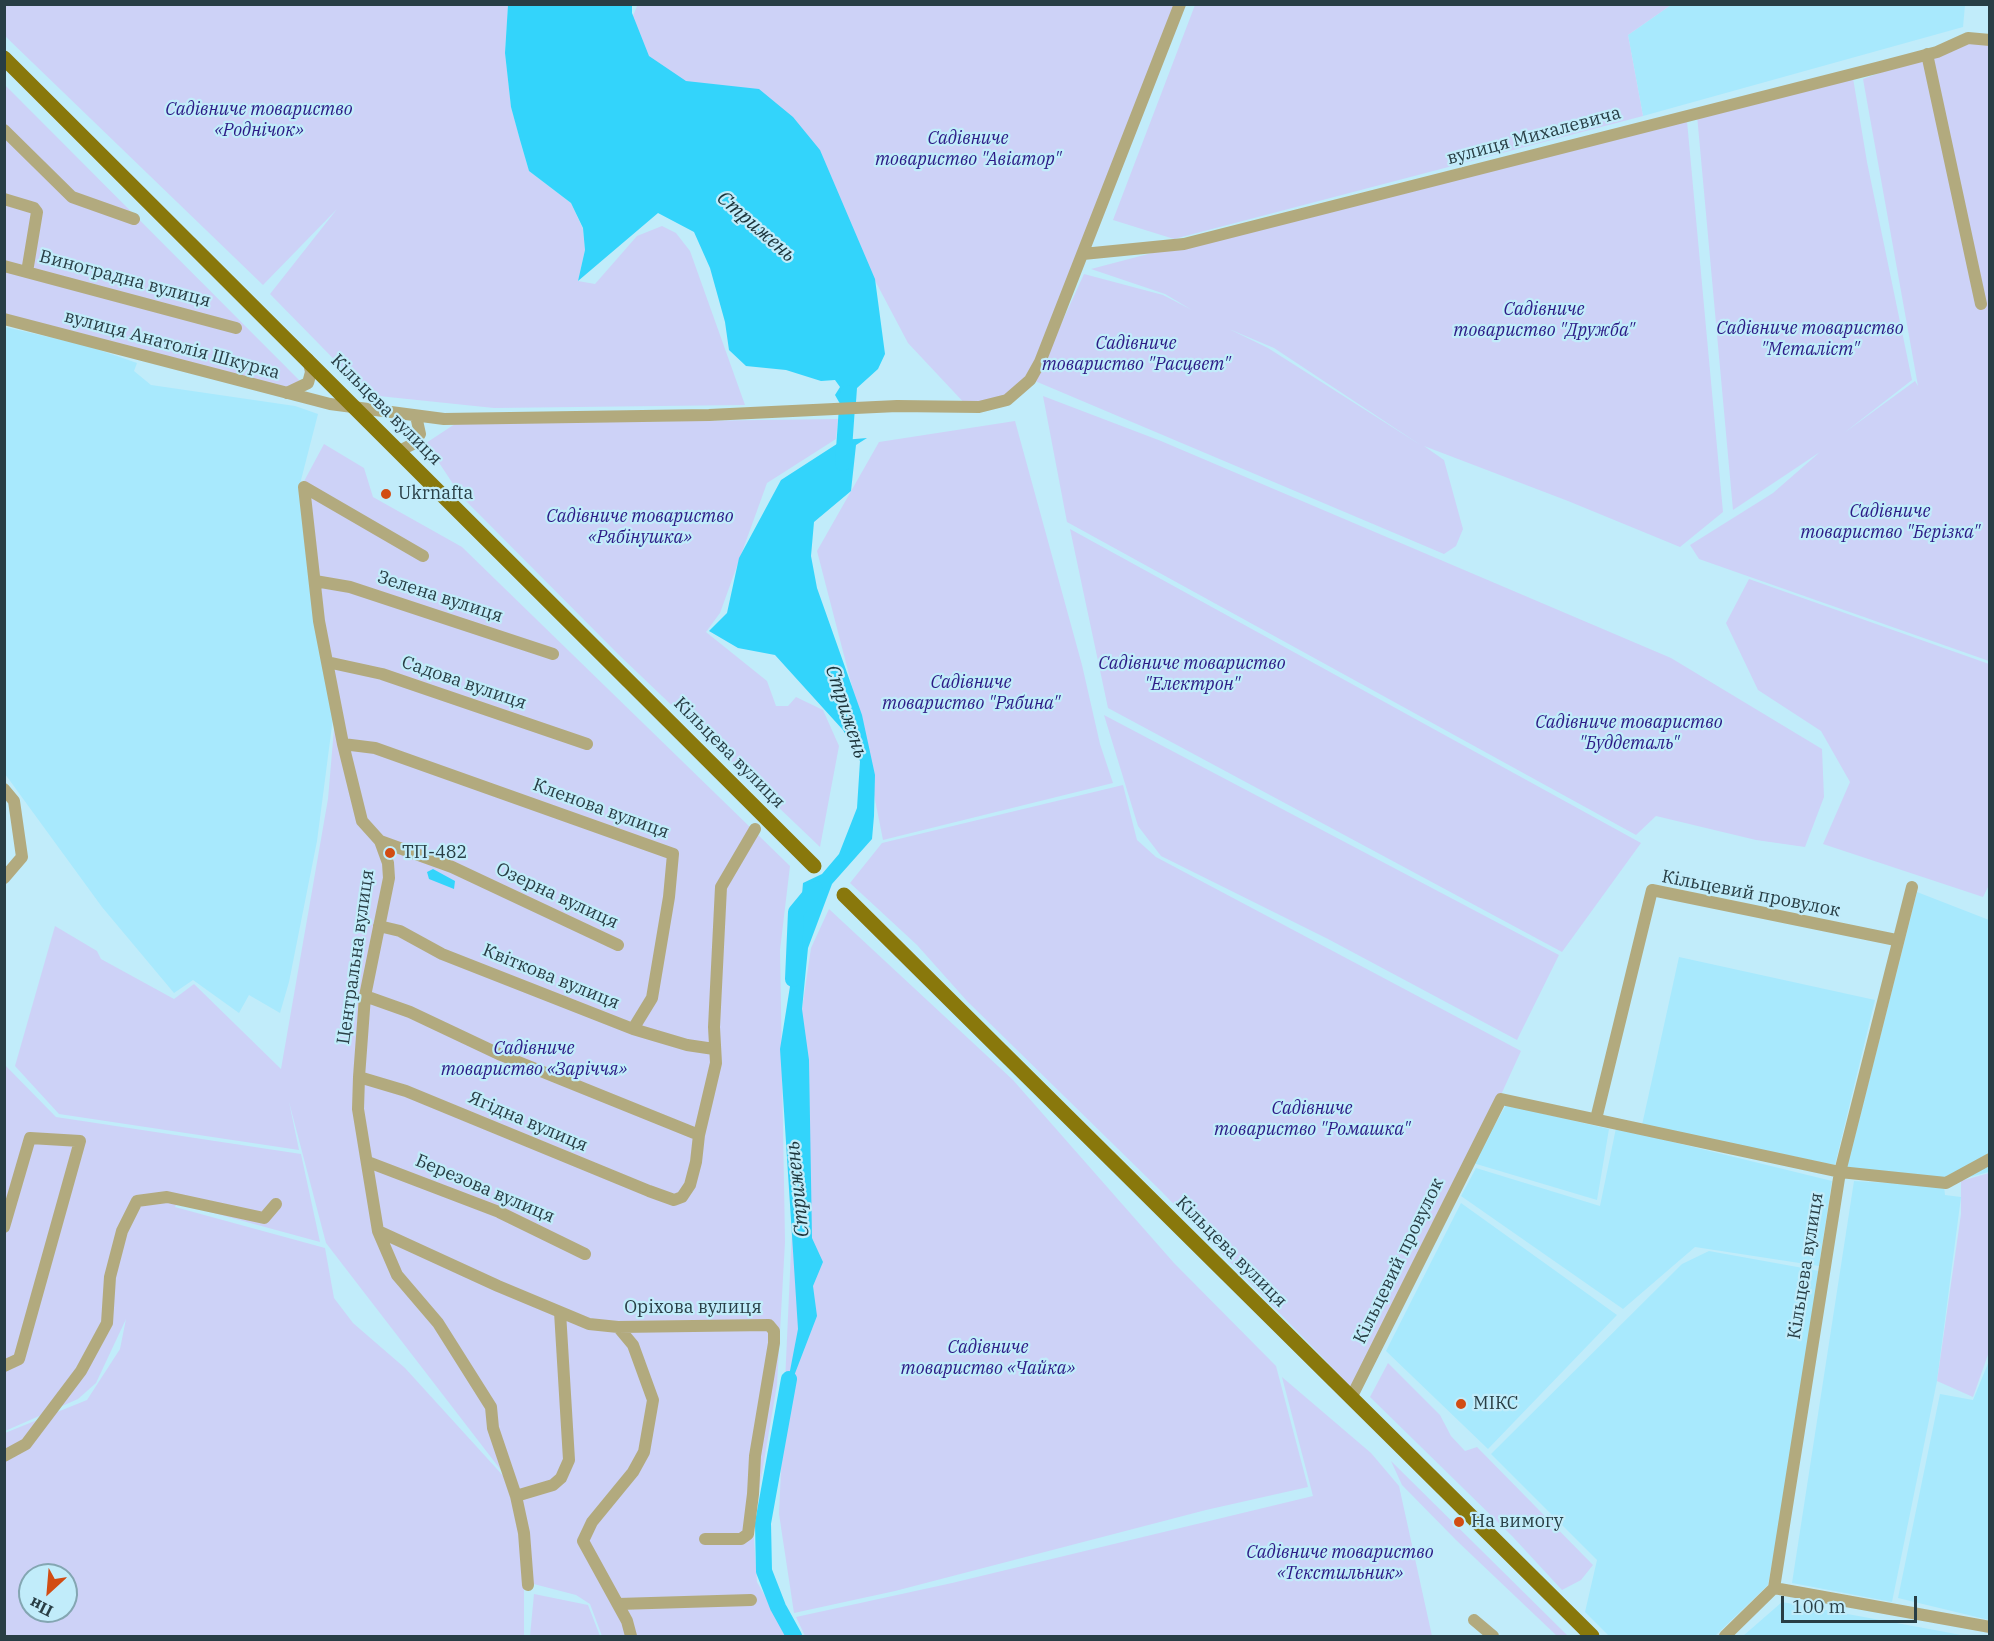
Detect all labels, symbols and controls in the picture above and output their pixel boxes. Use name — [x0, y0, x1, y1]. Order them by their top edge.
park label: Садівниче товариство «Роднічок» — [165, 99, 353, 142]
street label: вулиця Михалевича — [1445, 102, 1623, 170]
park label: Садівниче товариство "Авіатор" — [875, 128, 1061, 170]
water label: Стрижень — [712, 186, 800, 268]
street label: Виноградна вулиця — [37, 246, 213, 312]
park label: Садівниче товариство "Дружба" — [1453, 299, 1635, 342]
street label: вулиця Анатолія Шкурка — [62, 306, 282, 384]
park label: Садівниче товариство "Металіст" — [1716, 318, 1904, 360]
park label: Садівниче товариство "Расцвет" — [1042, 333, 1230, 376]
street label: Кільцева вулиця — [326, 350, 446, 470]
place label: Ukrnafta — [398, 483, 473, 505]
marker: Ukrnafta — [379, 487, 393, 501]
park label: Садівниче товариство "Берізка" — [1800, 501, 1980, 544]
park label: Садівниче товариство «Рябінушка» — [546, 506, 734, 548]
street label: Зелена вулиця — [374, 567, 506, 627]
street label: Садова вулиця — [399, 652, 529, 714]
park label: Садівниче товариство "Електрон" — [1098, 653, 1286, 696]
water label: Стрижень — [820, 662, 872, 762]
park label: Садівниче товариство "Рябина" — [882, 672, 1060, 714]
street label: Кільцева вулиця — [669, 693, 789, 813]
park label: Садівниче товариство "Буддеталь" — [1535, 712, 1723, 754]
street label: Кленова вулиця — [530, 774, 672, 844]
place label: ТП-482 — [402, 842, 467, 864]
marker: ТП-482 — [383, 846, 397, 860]
street label: Озерна вулиця — [492, 858, 622, 934]
street label: Кільцевий провулок — [1660, 866, 1842, 922]
street label: Центральна вулиця — [333, 868, 379, 1046]
street label: Квіткова вулиця — [479, 940, 623, 1014]
park label: Садівниче товариство «Заріччя» — [441, 1038, 627, 1080]
street label: Ягідна вулиця — [465, 1087, 591, 1157]
park label: Садівниче товариство "Ромашка" — [1214, 1098, 1410, 1140]
water label: Стрижень — [781, 1140, 815, 1238]
street label: Березова вулиця — [412, 1150, 558, 1228]
street label: Кільцевий провулок — [1349, 1175, 1449, 1347]
street label: Кільцева вулиця — [1784, 1191, 1828, 1341]
street label: Кільцева вулиця — [1171, 1192, 1291, 1312]
street label: Оріхова вулиця — [624, 1297, 762, 1319]
park label: Садівниче товариство «Чайка» — [901, 1337, 1075, 1380]
place label: МІКС — [1473, 1393, 1518, 1415]
marker: МІКС — [1454, 1397, 1468, 1411]
place label: На вимогу — [1471, 1511, 1563, 1533]
marker: На вимогу — [1452, 1515, 1466, 1529]
park label: Садівниче товариство «Текстильник» — [1246, 1542, 1434, 1584]
north arrow — [18, 1563, 78, 1623]
scale bar — [1784, 1584, 1920, 1622]
text: Пн — [26, 1593, 56, 1622]
text: 100 m — [1792, 1595, 1846, 1618]

